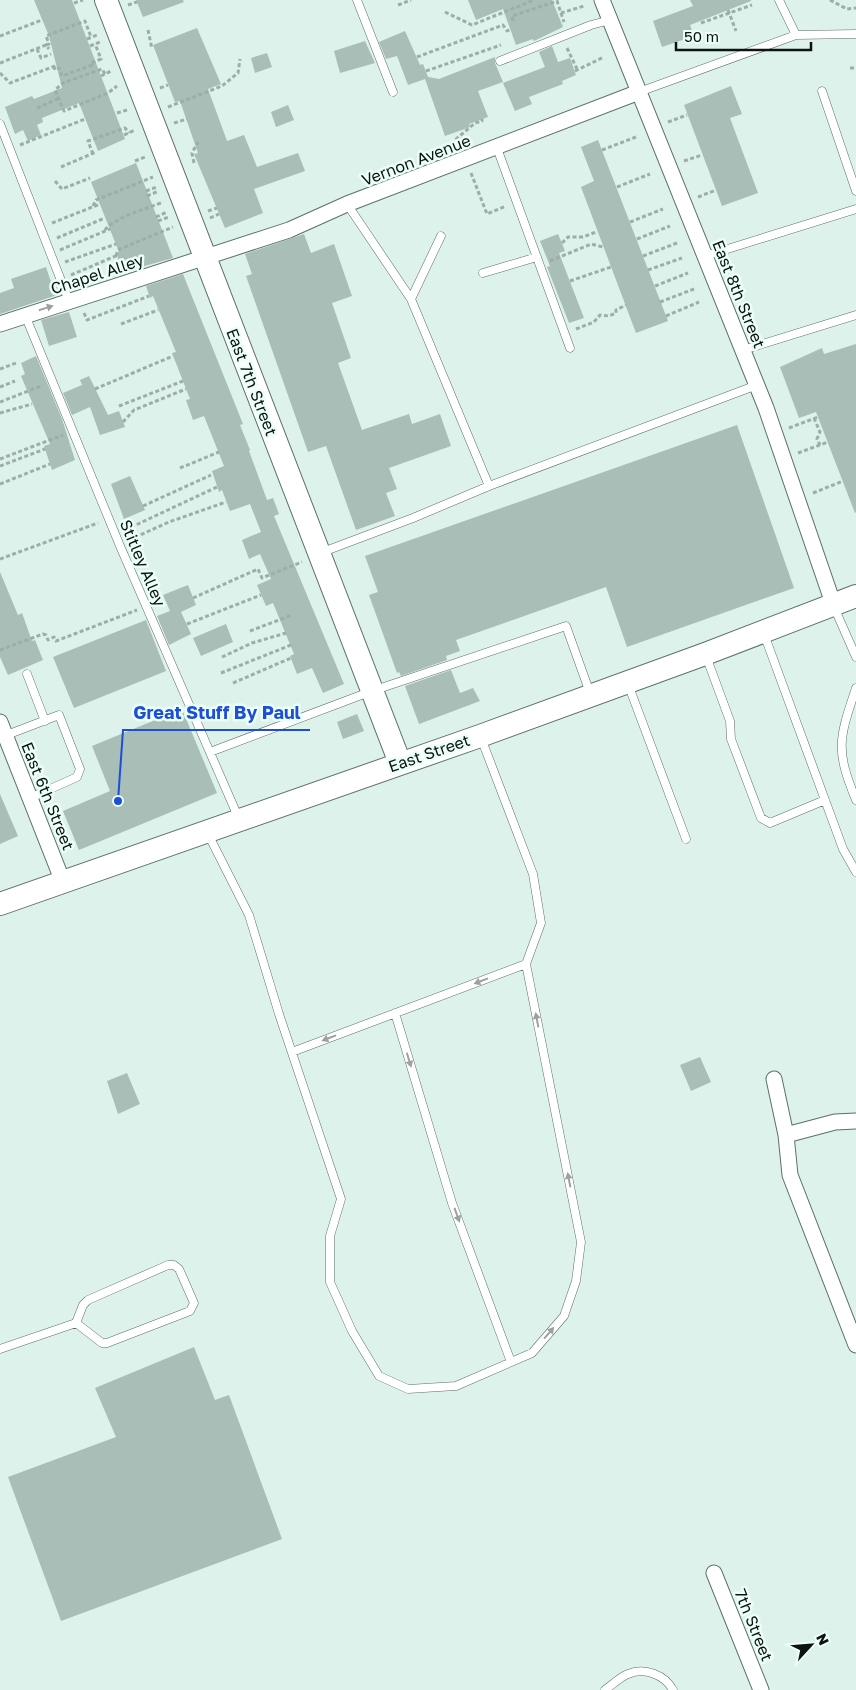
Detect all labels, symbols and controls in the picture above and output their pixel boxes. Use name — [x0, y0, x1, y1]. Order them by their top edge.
scale bar — [676, 20, 811, 52]
text: 50 m — [684, 27, 719, 45]
street label: Vernon Avenue — [359, 130, 473, 190]
street label: East 8th Street — [708, 237, 770, 351]
street label: Chapel Alley — [48, 250, 146, 298]
one-way arrow — [39, 304, 54, 312]
street label: East 7th Street — [222, 325, 282, 439]
street label: Stitley Alley — [116, 517, 170, 609]
callout: Great Stuff By Paul — [123, 697, 310, 730]
text: Great Stuff By Paul — [133, 701, 301, 723]
street label: East Street — [386, 730, 472, 776]
street label: East 6th Street — [17, 739, 79, 853]
one-way arrow — [473, 978, 488, 985]
one-way arrow — [533, 1012, 541, 1028]
one-way arrow — [321, 1035, 336, 1042]
one-way arrow — [406, 1052, 414, 1067]
one-way arrow — [565, 1172, 573, 1187]
one-way arrow — [453, 1208, 461, 1223]
one-way arrow — [543, 1327, 555, 1339]
street label: 7th Street — [730, 1586, 778, 1664]
north arrow — [786, 1620, 836, 1670]
text: N — [813, 1631, 833, 1648]

